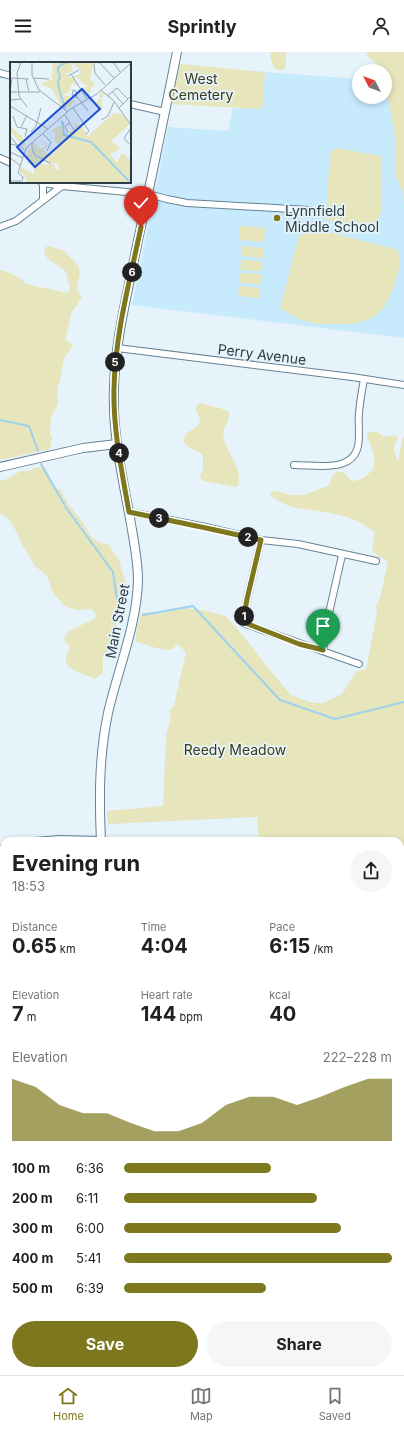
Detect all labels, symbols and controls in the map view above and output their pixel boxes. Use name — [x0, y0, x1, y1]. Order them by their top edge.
icon: menu — [12, 15, 34, 37]
icon: person — [370, 15, 392, 37]
text: Sprintly — [167, 16, 237, 37]
inset map — [10, 62, 131, 183]
north arrow — [352, 64, 392, 104]
map controls — [352, 64, 392, 104]
park label: West Cemetery — [169, 70, 234, 103]
pin — [124, 186, 158, 227]
icon: check — [130, 192, 152, 214]
place label: Lynnfield Middle School — [285, 202, 379, 235]
marker: Lynnfield Middle School — [272, 213, 282, 223]
pin: 6 — [122, 262, 142, 282]
text: 6 — [128, 265, 136, 279]
street label: Perry Avenue — [217, 340, 307, 368]
pin: 5 — [105, 352, 125, 372]
text: 5 — [111, 355, 119, 369]
pin: 4 — [109, 443, 129, 463]
text: 4 — [115, 446, 123, 460]
pin: 3 — [149, 508, 169, 528]
text: 3 — [155, 511, 163, 525]
pin: 2 — [238, 527, 258, 547]
text: 2 — [245, 530, 251, 544]
street label: Main Street — [101, 582, 133, 660]
pin: 1 — [234, 606, 254, 626]
text: 1 — [242, 609, 246, 623]
pin — [306, 609, 340, 650]
icon: arrive — [312, 615, 334, 637]
park label: Reedy Meadow — [184, 741, 286, 758]
text: Evening run — [12, 850, 140, 876]
button: share — [350, 850, 392, 892]
text: 18:53 — [12, 878, 45, 894]
text: Distance — [12, 920, 57, 934]
text: Time — [141, 920, 166, 934]
text: Pace — [269, 920, 295, 934]
text: 0.65 — [12, 934, 57, 958]
text: 4:04 — [141, 934, 188, 958]
text: 6:15 — [269, 934, 310, 958]
text: km — [57, 942, 76, 956]
text: /km — [310, 942, 333, 956]
text: Elevation — [12, 988, 59, 1002]
text: Heart rate — [141, 988, 193, 1002]
text: kcal — [269, 988, 290, 1002]
text: 7 — [12, 1002, 24, 1026]
text: 144 — [141, 1002, 176, 1026]
text: 40 — [269, 1002, 296, 1026]
text: m — [24, 1010, 36, 1024]
text: bpm — [176, 1010, 203, 1024]
text: Elevation — [12, 1049, 68, 1065]
text: 222–228 m — [323, 1049, 392, 1065]
text: 100 m — [12, 1160, 50, 1176]
text: 6:36 — [76, 1160, 104, 1176]
text: 200 m — [12, 1190, 53, 1206]
text: 6:11 — [76, 1190, 98, 1206]
text: 300 m — [12, 1220, 53, 1236]
text: 6:00 — [76, 1220, 104, 1236]
text: 400 m — [12, 1250, 53, 1266]
text: 5:41 — [76, 1250, 101, 1266]
text: 500 m — [12, 1280, 53, 1296]
text: 6:39 — [76, 1280, 104, 1296]
button: Save — [12, 1321, 198, 1367]
button: Share — [206, 1321, 392, 1367]
tab: Home — [53, 1385, 84, 1423]
tab: Map — [190, 1385, 213, 1423]
tab: Saved — [319, 1385, 351, 1423]

